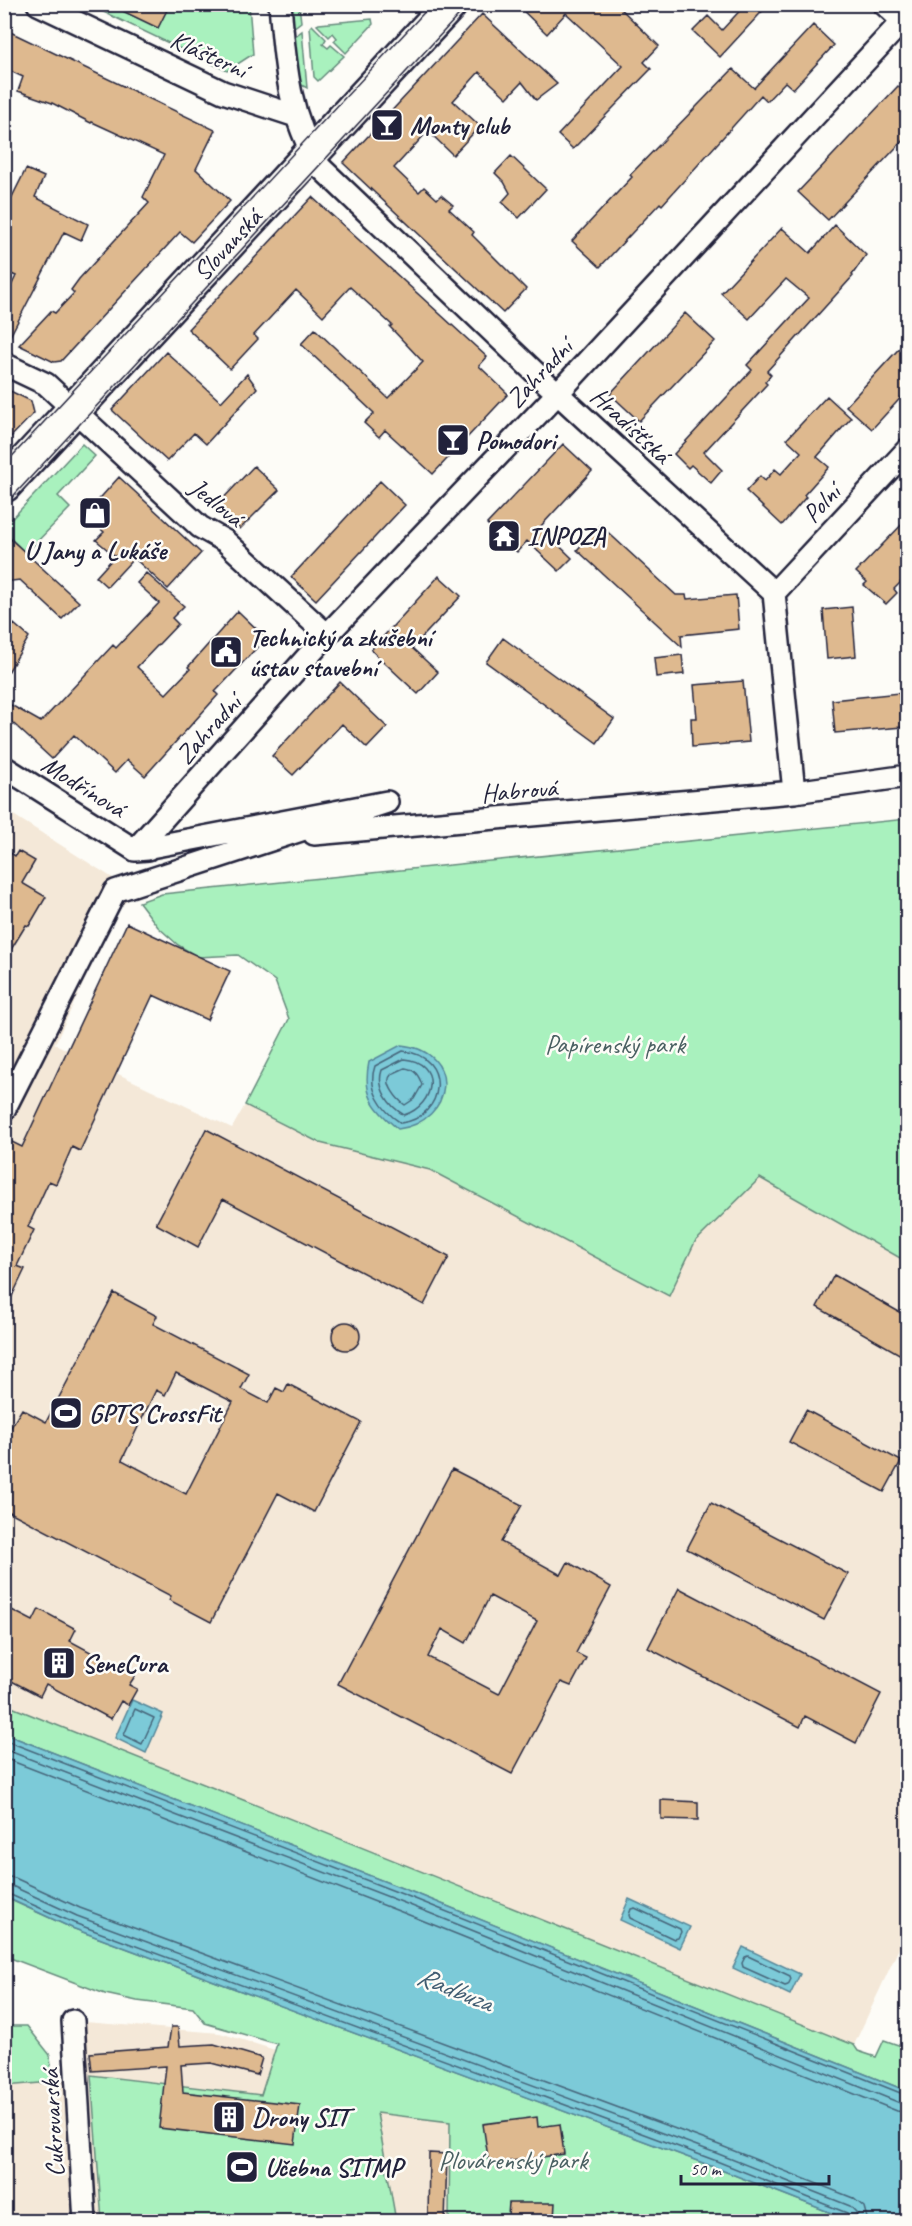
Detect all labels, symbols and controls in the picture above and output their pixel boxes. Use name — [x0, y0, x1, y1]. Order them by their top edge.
street label: Klášterní — [165, 23, 257, 88]
bar icon: Monty club — [369, 107, 405, 143]
place label: Monty club — [410, 109, 512, 142]
street label: Slovanská — [186, 200, 271, 288]
street label: Zahradní — [499, 328, 583, 415]
street label: Hradišťská — [584, 380, 680, 473]
bar icon: Pomodori — [435, 422, 471, 458]
place label: Pomodori — [476, 424, 559, 457]
street label: Jedlová — [181, 469, 252, 536]
street label: Polní — [795, 473, 851, 530]
shop icon: U Jany a Lukáše — [77, 495, 113, 531]
temple icon: INPOZA — [486, 518, 522, 554]
place label: INPOZA — [527, 520, 607, 553]
place label: U Jany a Lukáše — [24, 534, 168, 567]
place label: Technický a zkušební ústav stavební — [249, 621, 437, 684]
public building icon: Technický a zkušební ústav stavební — [208, 634, 244, 670]
street label: Zahradní — [168, 684, 252, 771]
street label: Modřínová — [35, 748, 134, 827]
street label: Habrová — [480, 771, 561, 810]
park label: Papírenský park — [545, 1028, 688, 1061]
sports icon: GPTS CrossFit — [48, 1395, 84, 1431]
place label: GPTS CrossFit — [89, 1397, 223, 1430]
building icon: SeneCura — [41, 1645, 77, 1681]
place label: SeneCura — [82, 1647, 169, 1680]
water label: Radbuza — [412, 1959, 500, 2020]
street label: Cukrovarská — [33, 2065, 72, 2178]
building icon: Drony SIT — [211, 2099, 247, 2135]
place label: Drony SIT — [252, 2101, 356, 2134]
park label: Plovárenský park — [439, 2144, 590, 2177]
scale bar — [681, 2148, 830, 2186]
sports icon: Učebna SITMP — [224, 2149, 260, 2185]
place label: Učebna SITMP — [265, 2151, 407, 2184]
text: 50 m — [690, 2158, 723, 2180]

